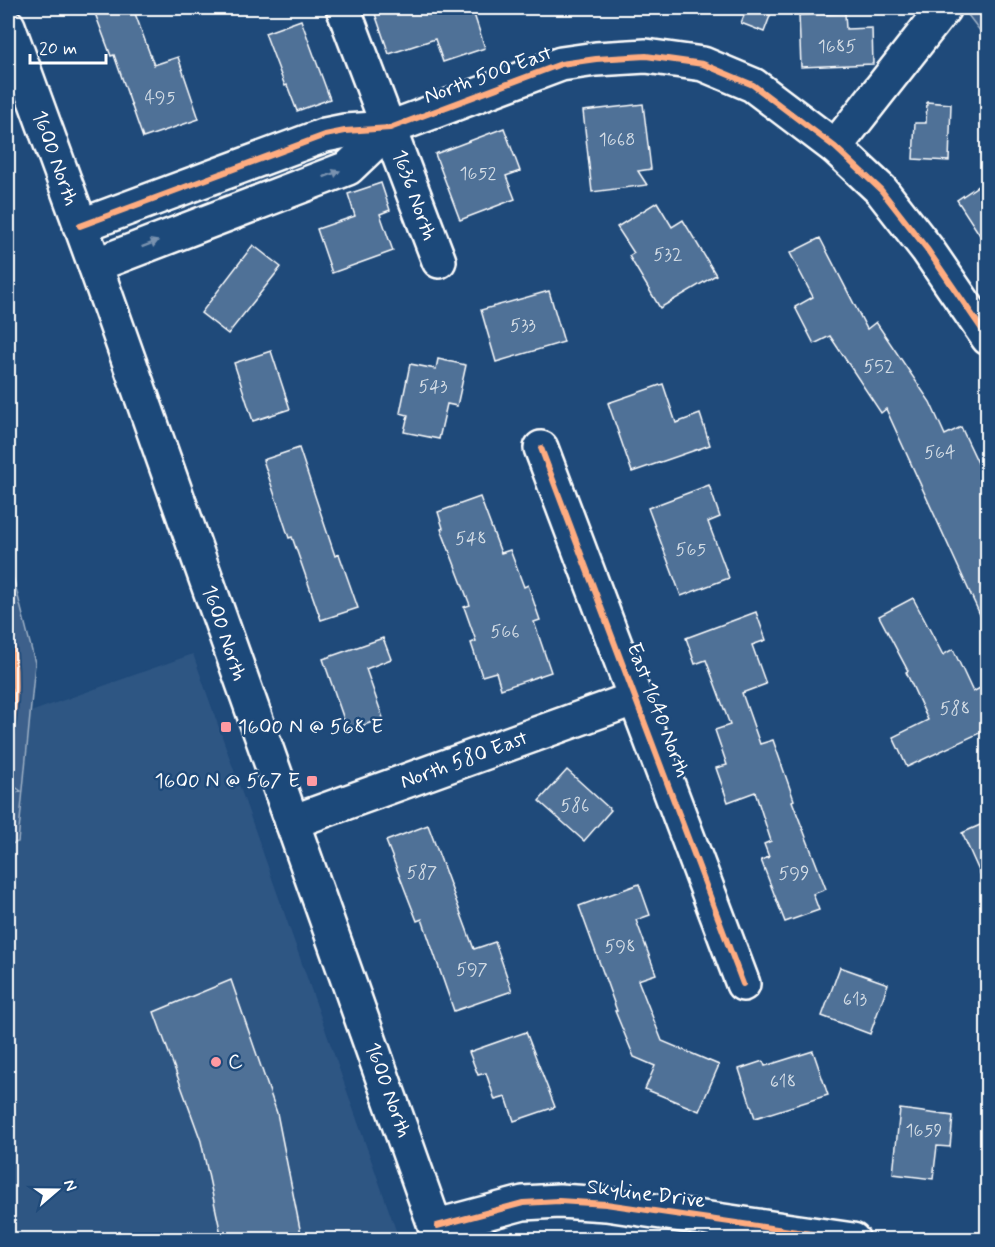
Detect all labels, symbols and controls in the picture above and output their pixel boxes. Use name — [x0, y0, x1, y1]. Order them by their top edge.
scale bar — [30, 27, 106, 65]
house number: 1685 — [818, 35, 856, 59]
text: 20 m — [39, 37, 77, 61]
street label: North 500 East — [420, 39, 556, 111]
house number: 495 — [144, 86, 176, 110]
street label: 1600 North — [25, 106, 85, 210]
house number: 1668 — [599, 128, 635, 152]
street label: 1636 North — [385, 146, 443, 244]
house number: 1652 — [460, 162, 497, 186]
one-way arrow — [323, 169, 341, 179]
one-way arrow — [141, 239, 159, 249]
house number: 532 — [653, 243, 683, 267]
house number: 533 — [510, 314, 536, 338]
house number: 552 — [863, 355, 895, 379]
house number: 543 — [418, 375, 448, 399]
house number: 564 — [924, 441, 956, 465]
house number: 548 — [455, 527, 487, 551]
house number: 565 — [676, 538, 706, 562]
street label: 1600 North — [195, 581, 253, 685]
house number: 566 — [490, 620, 520, 644]
street label: East 1640 North — [619, 639, 697, 781]
house number: 588 — [940, 697, 970, 721]
place label: 1600 N @ 568 E — [238, 713, 383, 741]
marker: 1600 N @ 568 E — [219, 720, 233, 734]
street label: North 580 East — [396, 724, 532, 796]
place label: 1600 N @ 567 E — [154, 767, 300, 795]
marker: 1600 N @ 567 E — [305, 774, 319, 788]
house number: 586 — [560, 794, 590, 818]
house number: 587 — [407, 861, 437, 885]
house number: 599 — [779, 862, 810, 886]
house number: 598 — [604, 935, 636, 959]
house number: 597 — [456, 958, 488, 982]
house number: 613 — [843, 988, 867, 1012]
street label: 1600 North — [358, 1038, 418, 1142]
place label: C — [228, 1048, 243, 1076]
marker: C — [209, 1055, 223, 1069]
house number: 618 — [770, 1070, 796, 1094]
house number: 1659 — [906, 1119, 943, 1143]
north arrow — [27, 1160, 87, 1220]
street label: Skyline Drive — [585, 1173, 707, 1215]
text: N — [58, 1177, 81, 1194]

